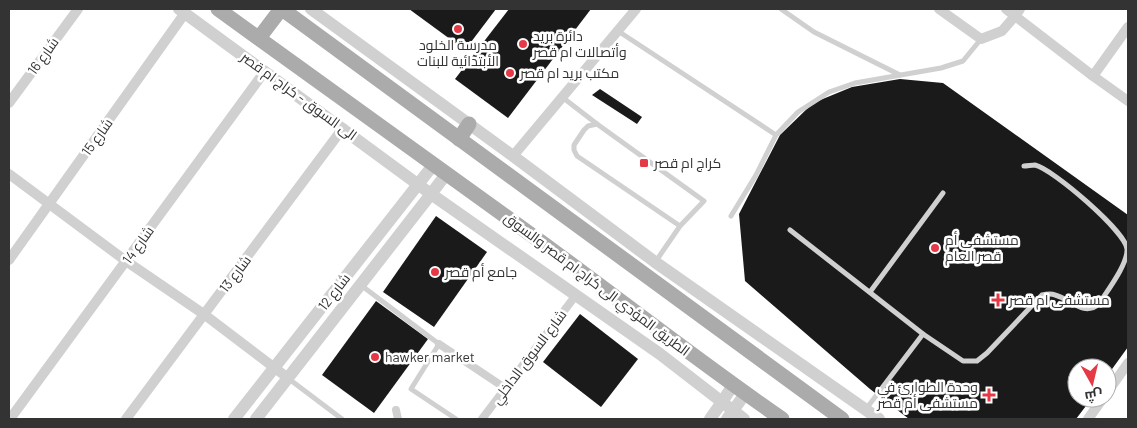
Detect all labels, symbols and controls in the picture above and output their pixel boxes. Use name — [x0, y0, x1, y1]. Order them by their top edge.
marker: مدرسة الخلود الأبتدائية للبنات — [452, 23, 464, 35]
place label: دائرة بريد وأتصالات ام قصر — [532, 27, 627, 62]
street label: شارع 16 — [23, 34, 63, 78]
place label: مدرسة الخلود الأبتدائية للبنات — [417, 36, 499, 69]
marker: دائرة بريد وأتصالات ام قصر — [517, 38, 529, 50]
street label: الى السوق - كراج ام قصر — [236, 47, 360, 145]
place label: مكتب بريد ام قصر — [519, 64, 619, 83]
marker: مكتب بريد ام قصر — [504, 67, 516, 79]
street label: شارع 15 — [77, 115, 117, 159]
place label: كراج ام قصر — [653, 154, 721, 173]
marker: كراج ام قصر — [638, 157, 650, 169]
street label: الطريق المؤدي الى كراج ام قصر والسوق — [499, 208, 693, 362]
street label: شارع 14 — [118, 222, 158, 268]
place label: مستشفى أم قصر العام — [945, 231, 1019, 266]
marker: مستشفى أم قصر العام — [929, 242, 941, 254]
street label: شارع 13 — [215, 252, 255, 296]
place label: جامع أم قصر — [444, 263, 517, 282]
marker: جامع أم قصر — [429, 266, 441, 278]
street label: شارع 12 — [314, 270, 354, 314]
place label: مستشفى ام قصر — [1008, 291, 1110, 310]
marker: مستشفى ام قصر — [991, 293, 1005, 307]
street label: شارع السوق الداخلي — [488, 306, 573, 410]
place label: hawker market — [385, 348, 475, 365]
marker: hawker market — [369, 351, 381, 363]
north arrow — [1067, 358, 1117, 408]
place label: وحدة الطوارئ في مستشفى أم قصر — [876, 378, 978, 413]
text: ش — [1084, 386, 1104, 406]
marker: وحدة الطوارئ في مستشفى أم قصر — [982, 388, 996, 402]

